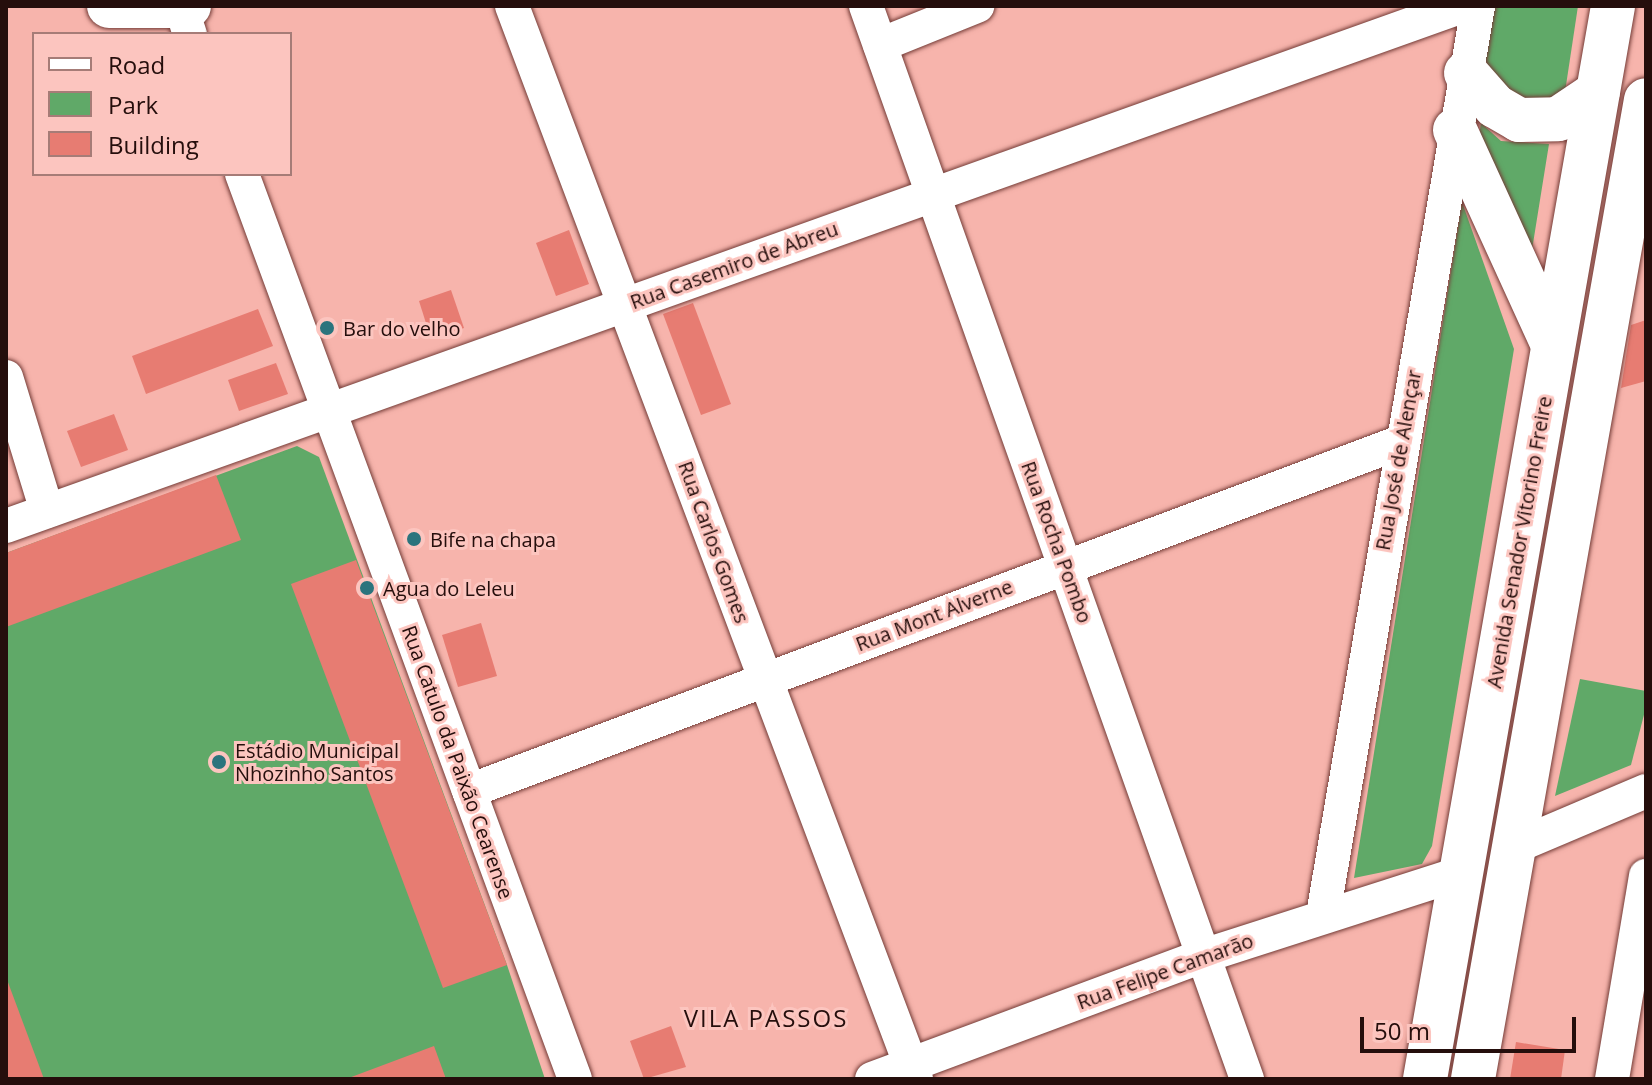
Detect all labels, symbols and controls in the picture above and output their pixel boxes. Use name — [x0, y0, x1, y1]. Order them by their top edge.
legend — [32, 32, 292, 176]
text: Road — [108, 48, 165, 81]
text: Park — [108, 88, 158, 121]
text: Building — [108, 128, 199, 161]
street label: Rua Casemiro de Abreu — [627, 216, 841, 314]
place label: Bar do velho — [343, 316, 460, 340]
marker: Bar do velho — [318, 319, 336, 337]
street label: Rua José de Alençar — [1370, 368, 1426, 552]
street label: Avenida Senador Vitorino Freire — [1481, 394, 1557, 690]
street label: Rua Carlos Gomes — [674, 458, 754, 626]
street label: Rua Rocha Pombo — [1017, 458, 1097, 626]
place label: Bife na chapa — [430, 527, 556, 551]
marker: Bife na chapa — [405, 530, 423, 548]
street label: Rua Mont Alverne — [852, 574, 1016, 656]
place label: Agua do Leleu — [383, 576, 515, 600]
marker: Agua do Leleu — [358, 579, 376, 597]
street label: Rua Catulo da Paixão Cearense — [397, 622, 519, 902]
place label: Estádio Municipal Nhozinho Santos — [235, 738, 399, 785]
marker: Estádio Municipal Nhozinho Santos — [210, 753, 228, 771]
street label: Rua Felipe Camarão — [1074, 928, 1256, 1014]
scale bar — [1364, 1001, 1580, 1051]
district label: VILA PASSOS — [684, 1004, 848, 1032]
text: 50 m — [1374, 1014, 1430, 1047]

